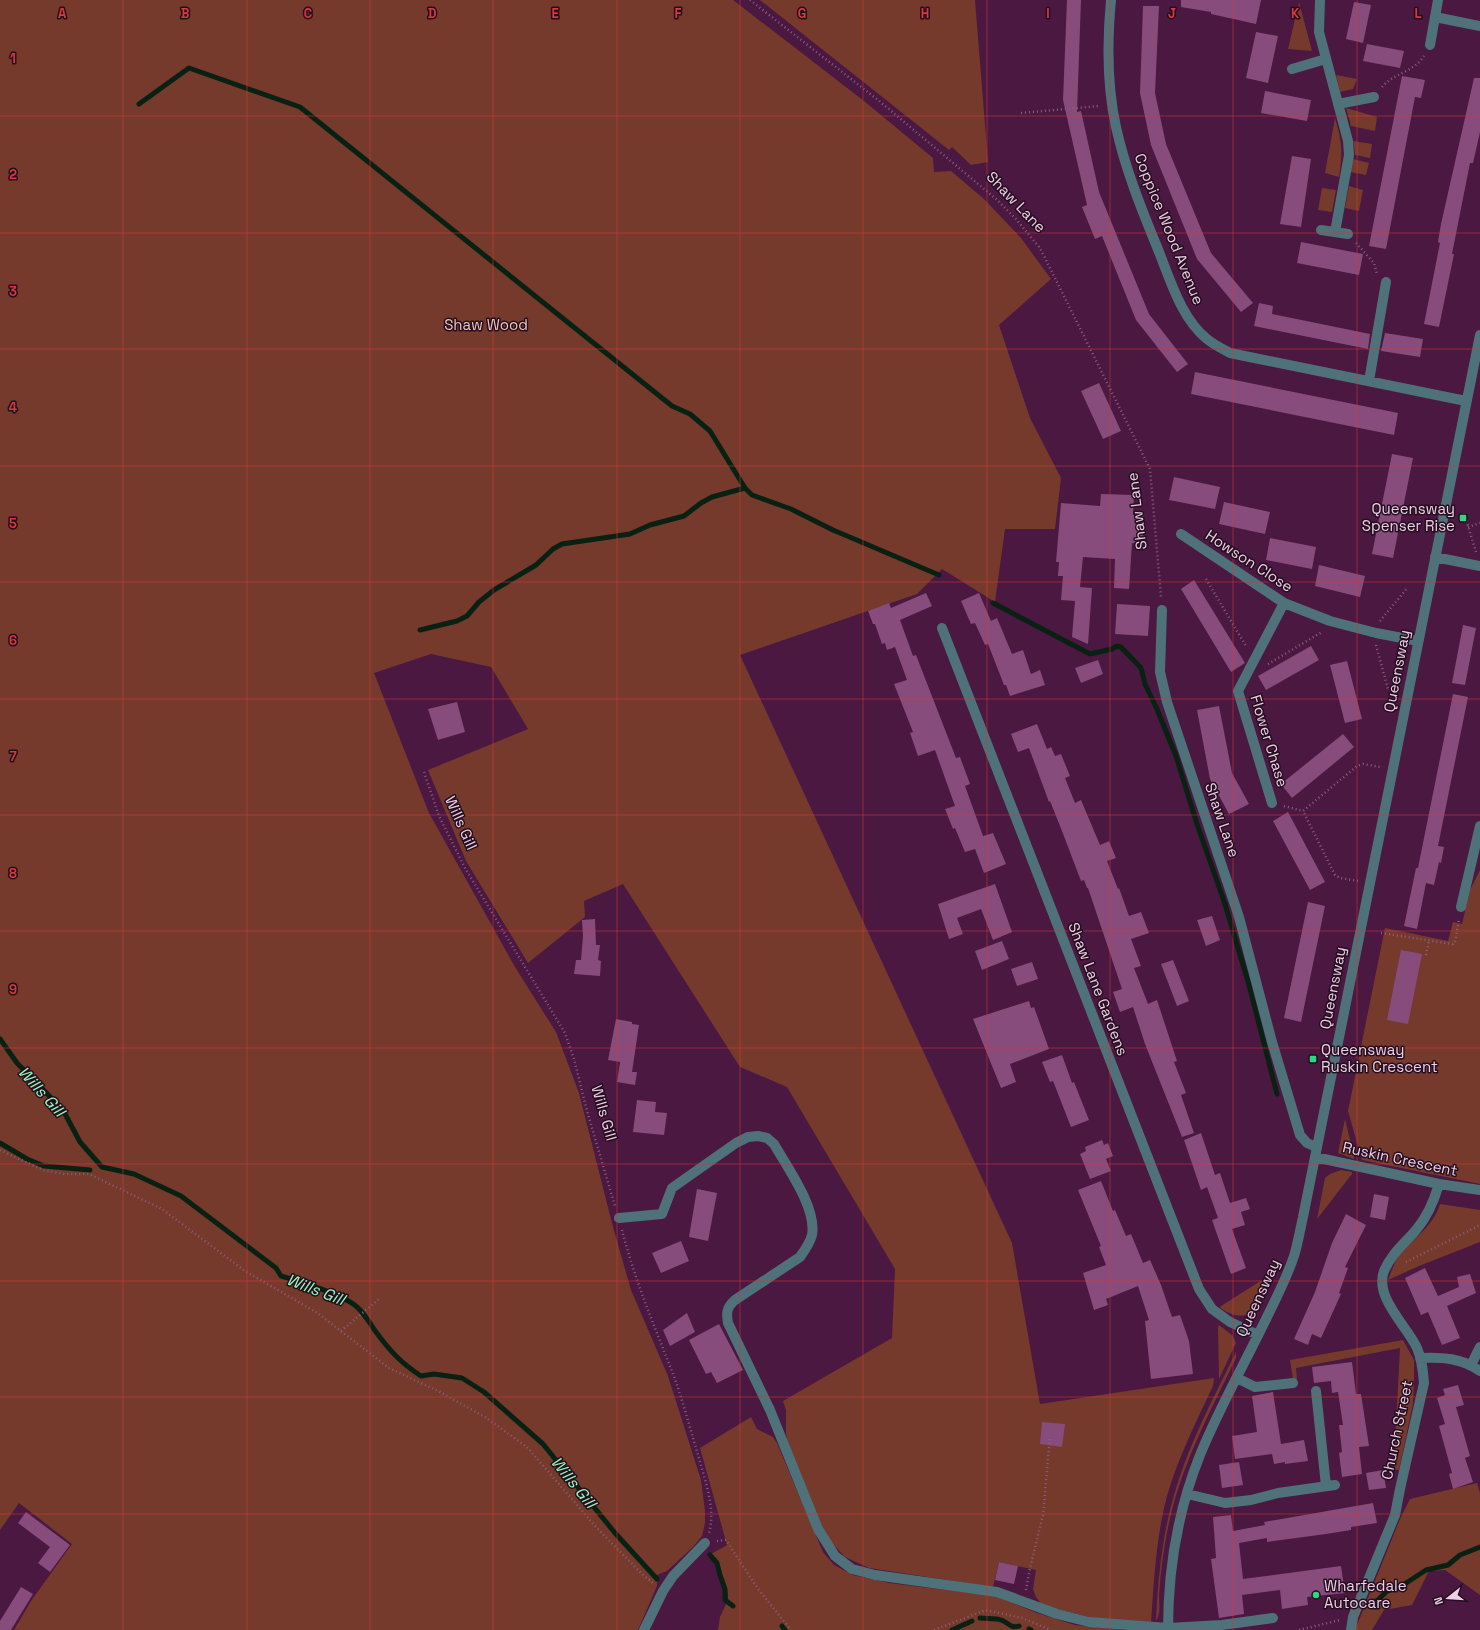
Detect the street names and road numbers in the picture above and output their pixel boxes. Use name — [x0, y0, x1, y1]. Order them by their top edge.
street label: Coppice Wood Avenue — [1130, 150, 1209, 307]
street label: Shaw Lane — [983, 167, 1050, 236]
street label: Shaw Lane — [1122, 471, 1151, 551]
street label: Howson Close — [1202, 525, 1297, 596]
street label: Queensway — [1379, 628, 1414, 714]
street label: Flower Chase — [1246, 692, 1293, 789]
street label: Shaw Lane — [1201, 780, 1244, 860]
street label: Wills Gill — [441, 793, 482, 853]
street label: Shaw Lane Gardens — [1064, 920, 1133, 1058]
street label: Queensway — [1315, 945, 1350, 1031]
street label: Wills Gill — [588, 1083, 621, 1143]
street label: Ruskin Crescent — [1341, 1137, 1459, 1180]
street label: Queensway — [1231, 1256, 1284, 1340]
street label: Church Street — [1377, 1378, 1416, 1481]

